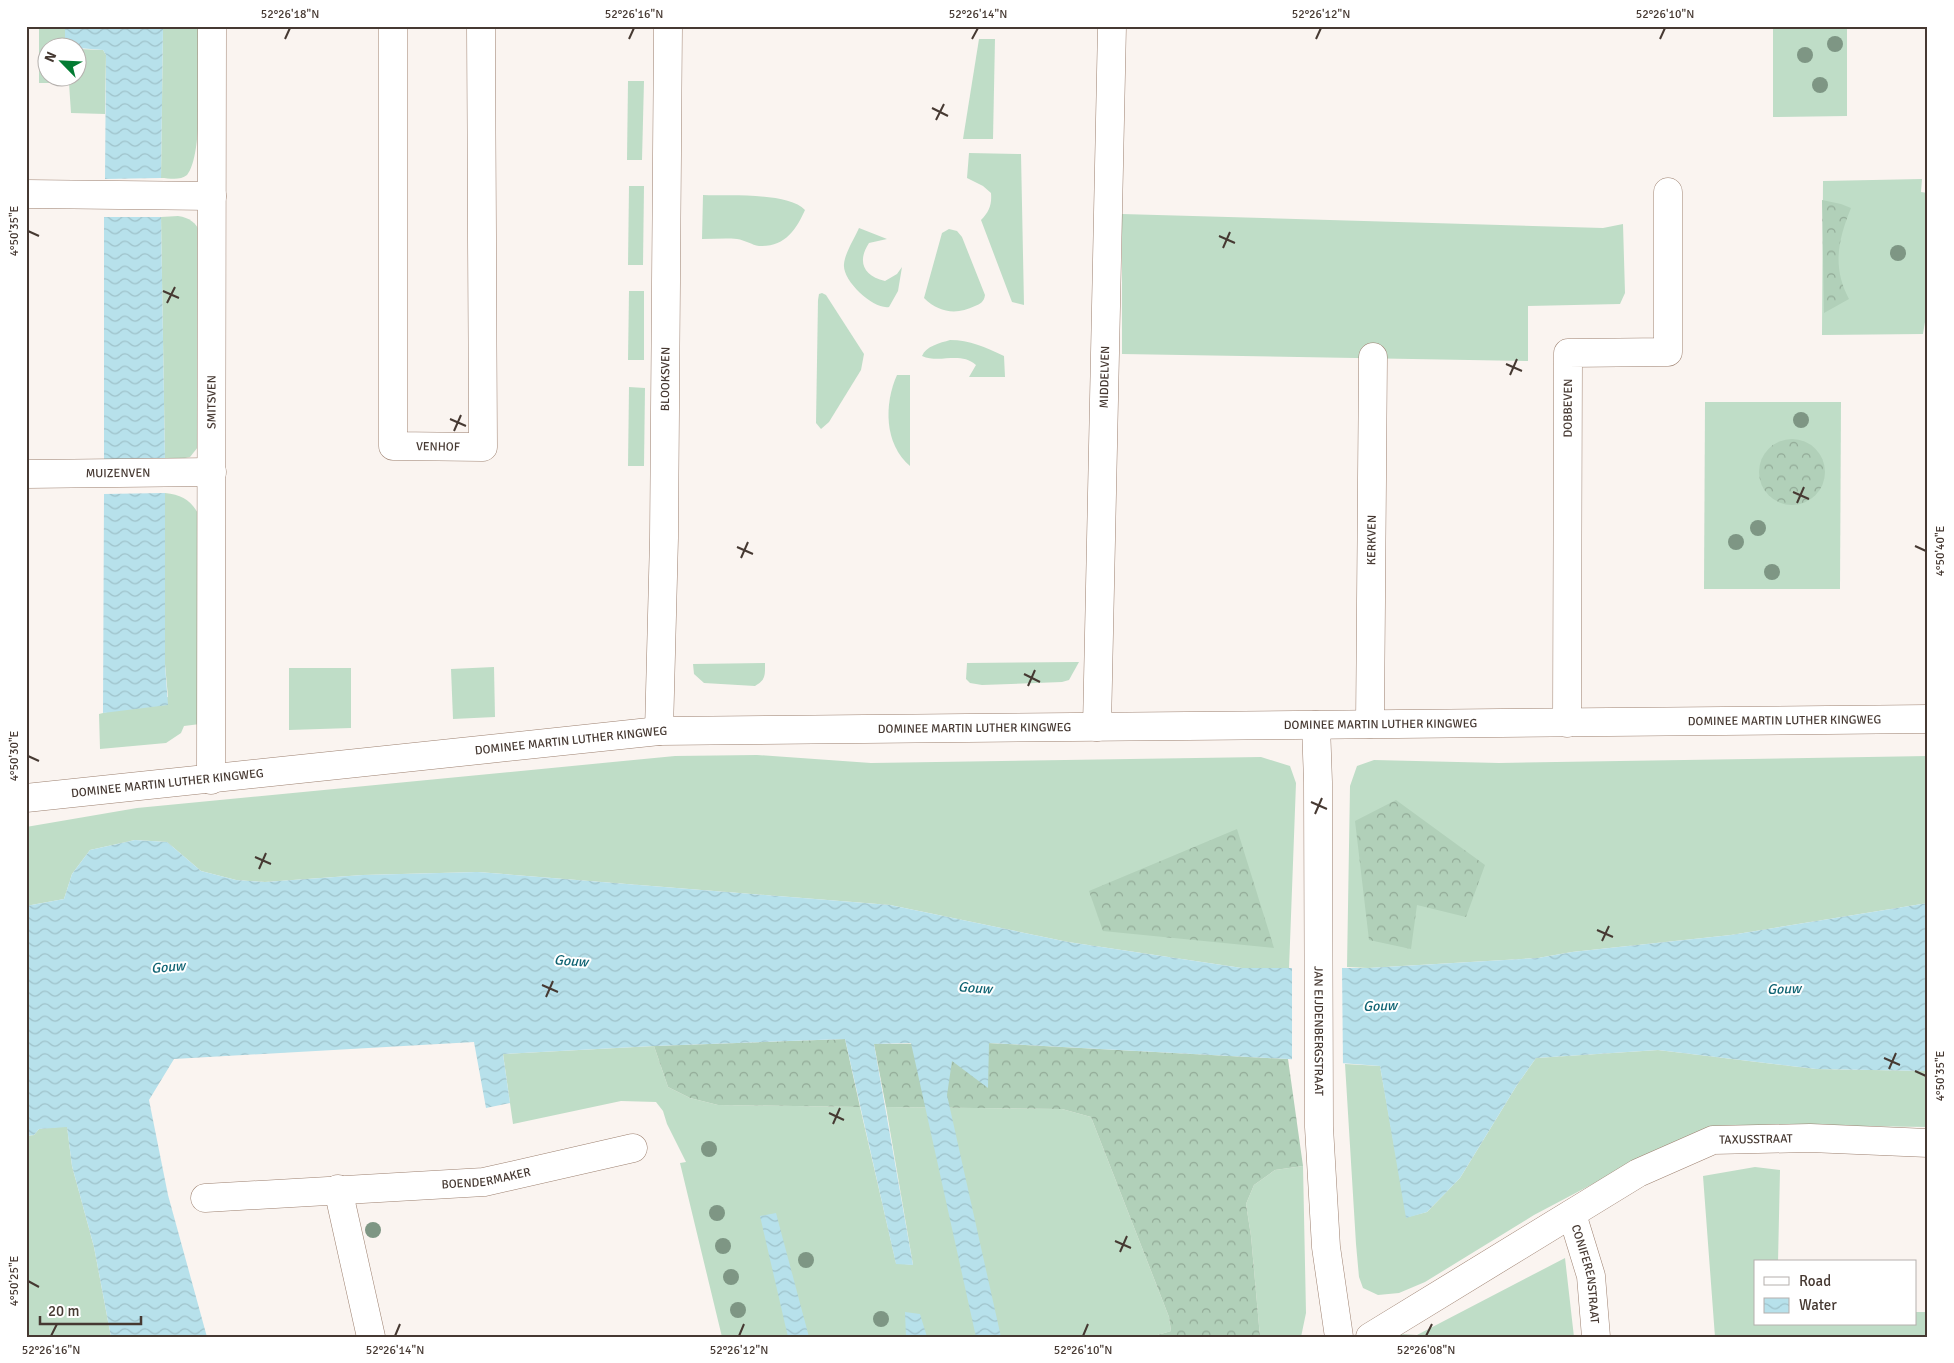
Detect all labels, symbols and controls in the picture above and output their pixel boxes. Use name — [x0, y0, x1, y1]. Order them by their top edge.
text: 52°26'18"N — [261, 7, 319, 22]
text: 52°26'16"N — [605, 7, 663, 22]
text: 52°26'14"N — [949, 7, 1007, 22]
text: 52°26'12"N — [1292, 7, 1350, 22]
text: 52°26'10"N — [1636, 7, 1694, 22]
north arrow — [38, 38, 88, 88]
text: N — [41, 49, 60, 65]
text: 4°50'35"E — [7, 205, 22, 256]
street label: MIDDELVEN — [1096, 346, 1113, 409]
street label: BLOOKSVEN — [657, 347, 673, 411]
street label: SMITSVEN — [204, 375, 219, 429]
street label: DOBBEVEN — [1560, 379, 1575, 437]
street label: VENHOF — [416, 439, 460, 454]
street label: MUIZENVEN — [86, 465, 150, 481]
street label: KERKVEN — [1364, 515, 1379, 565]
text: 4°50'40"E — [1933, 525, 1948, 576]
street label: DOMINEE MARTIN LUTHER KINGWEG — [1688, 712, 1881, 729]
street label: DOMINEE MARTIN LUTHER KINGWEG — [1284, 716, 1477, 733]
street label: DOMINEE MARTIN LUTHER KINGWEG — [878, 720, 1071, 736]
street label: DOMINEE MARTIN LUTHER KINGWEG — [474, 723, 667, 758]
text: 4°50'30"E — [7, 730, 22, 781]
street label: DOMINEE MARTIN LUTHER KINGWEG — [70, 765, 264, 801]
water label: Gouw — [553, 951, 590, 971]
water label: Gouw — [150, 957, 188, 977]
street label: JAN EIJDENBERGSTRAAT — [1311, 966, 1326, 1096]
water label: Gouw — [957, 978, 994, 998]
water label: Gouw — [1767, 980, 1803, 998]
water label: Gouw — [1363, 997, 1399, 1015]
text: 4°50'35"E — [1933, 1050, 1948, 1101]
street label: TAXUSSTRAAT — [1719, 1131, 1793, 1147]
street label: BOENDERMAKER — [441, 1164, 532, 1192]
street label: CONIFERENSTRAAT — [1568, 1223, 1602, 1324]
text: 4°50'25"E — [7, 1255, 22, 1306]
legend — [1754, 1260, 1916, 1326]
text: Road — [1799, 1272, 1831, 1290]
scale bar — [40, 1293, 141, 1325]
text: Water — [1799, 1296, 1837, 1314]
text: 20 m — [48, 1302, 79, 1320]
text: 52°26'16"N — [22, 1343, 80, 1358]
text: 52°26'14"N — [366, 1343, 424, 1358]
text: 52°26'12"N — [710, 1343, 768, 1358]
text: 52°26'10"N — [1054, 1343, 1112, 1358]
text: 52°26'08"N — [1397, 1343, 1455, 1358]

